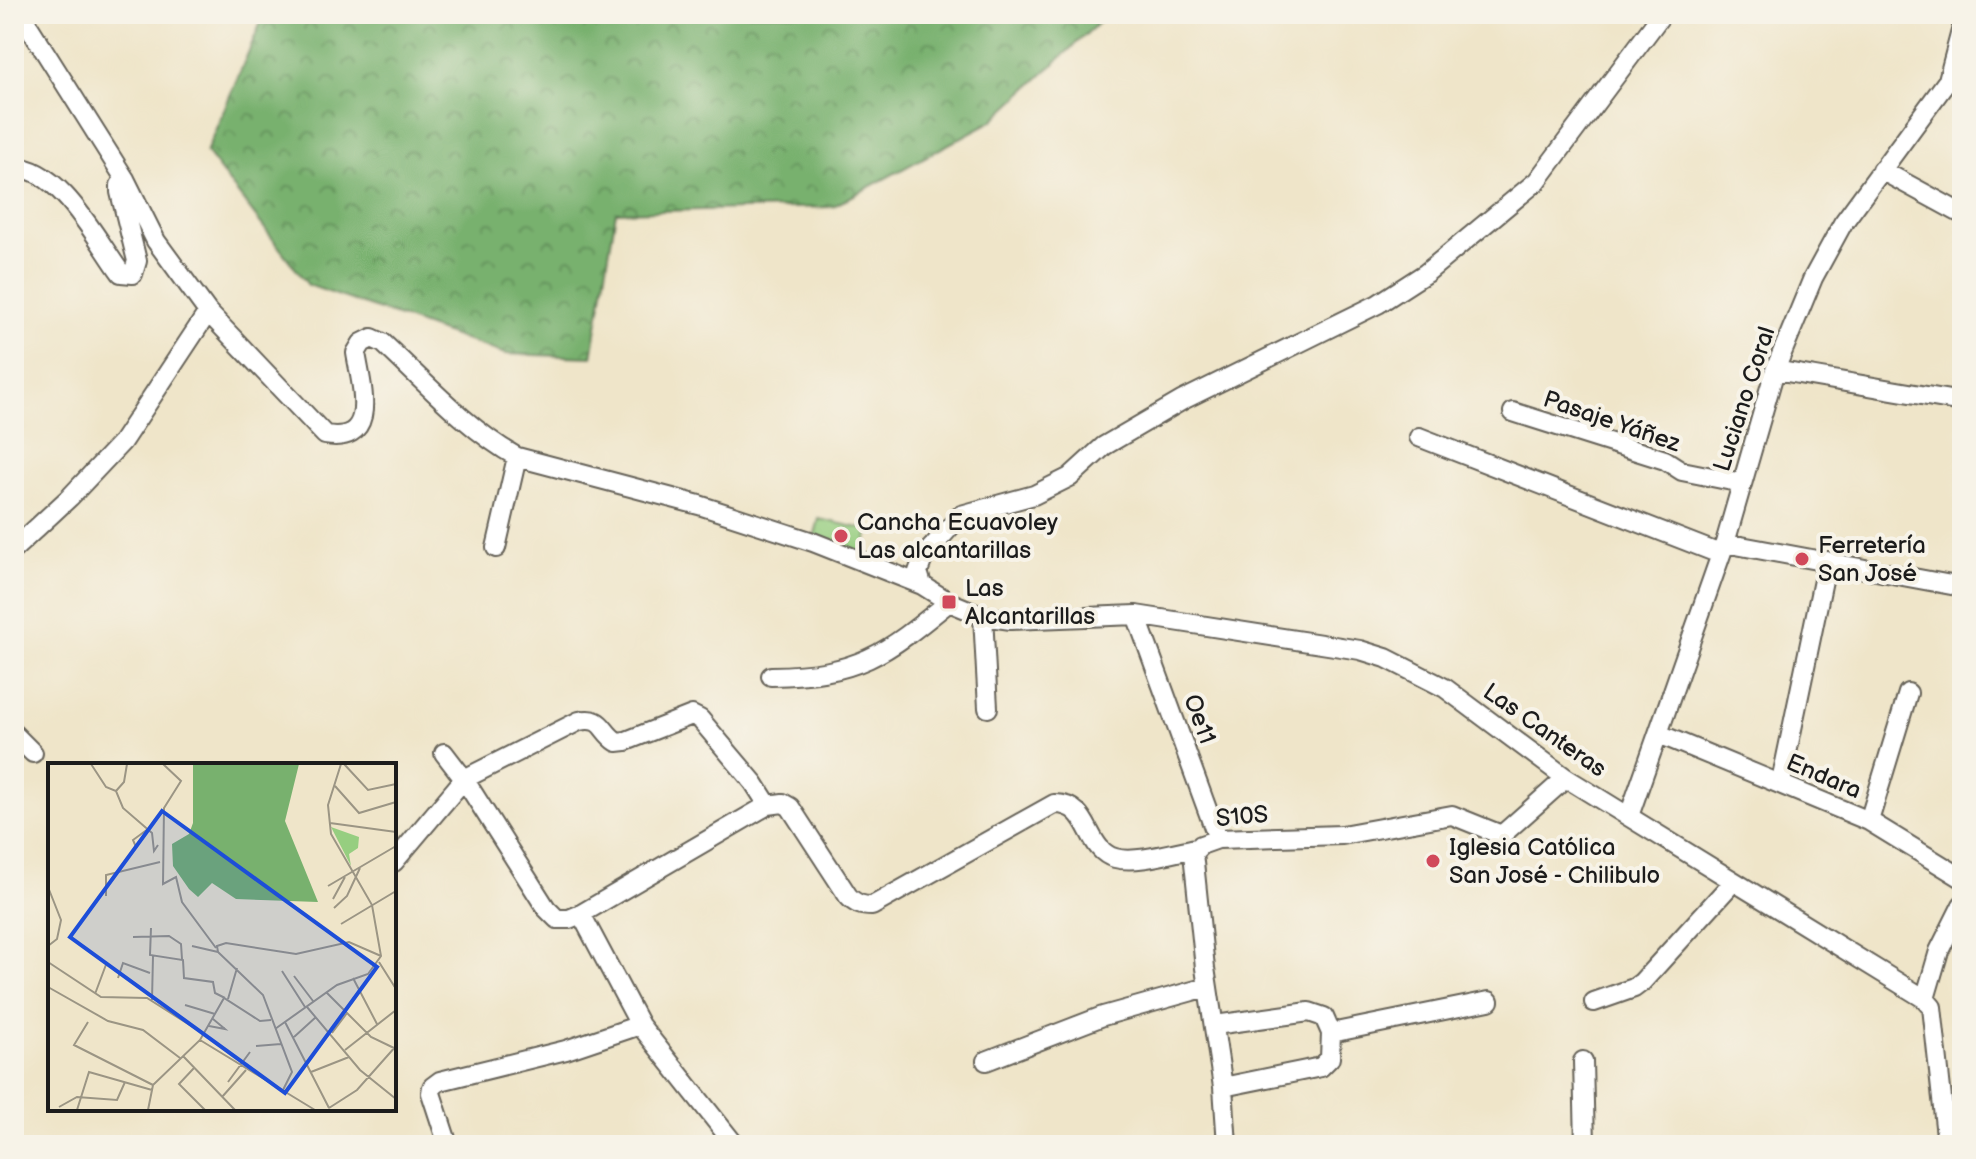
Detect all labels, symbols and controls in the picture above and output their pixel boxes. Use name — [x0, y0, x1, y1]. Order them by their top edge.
street label: Luciano Coral — [1707, 323, 1782, 475]
street label: Pasaje Yáñez — [1540, 384, 1685, 459]
place label: Cancha Ecuavoley Las alcantarillas — [857, 508, 1058, 565]
marker: Cancha Ecuavoley Las alcantarillas — [832, 527, 850, 545]
place label: Ferretería San José — [1818, 531, 1926, 588]
marker: Ferretería San José — [1793, 550, 1811, 568]
place label: Las Alcantarillas — [965, 574, 1095, 631]
marker: Las Alcantarillas — [940, 593, 958, 611]
street label: Las Canteras — [1478, 677, 1612, 784]
street label: Oe11 — [1177, 690, 1222, 748]
street label: Endara — [1782, 748, 1866, 805]
inset map — [48, 763, 396, 1111]
street label: S10S — [1215, 800, 1269, 833]
place label: Iglesia Católica San José - Chilibulo — [1449, 833, 1660, 890]
marker: Iglesia Católica San José - Chilibulo — [1424, 852, 1442, 870]

